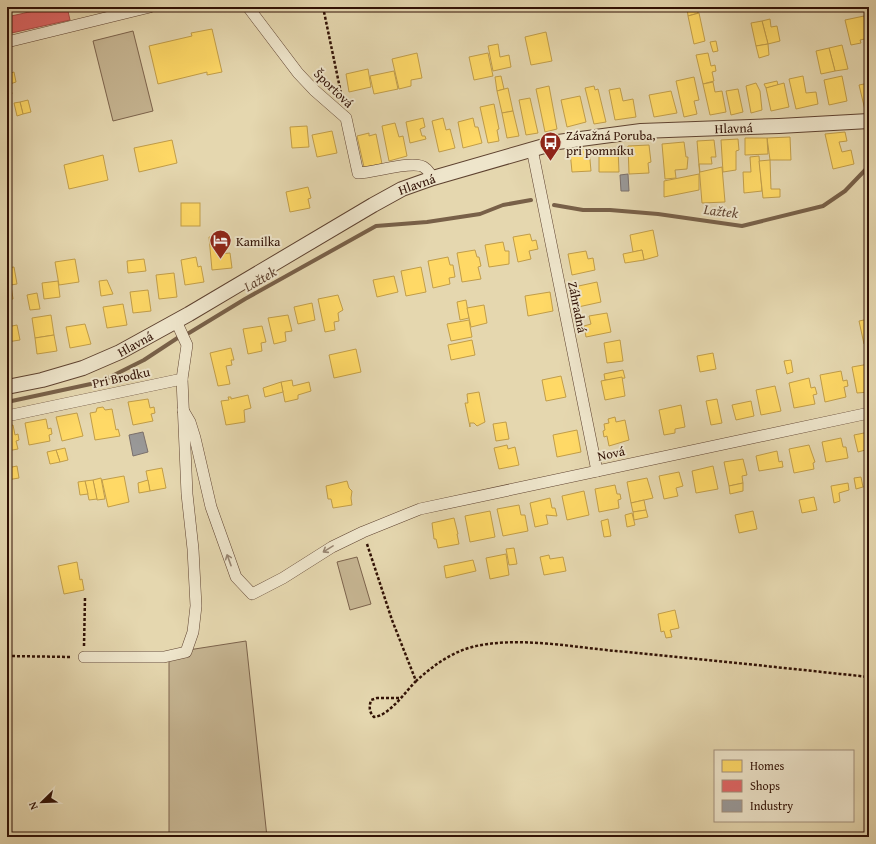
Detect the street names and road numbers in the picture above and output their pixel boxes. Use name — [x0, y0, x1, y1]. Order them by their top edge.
street label: Športová — [309, 65, 358, 113]
street label: Hlavná — [714, 118, 754, 138]
street label: Hlavná — [396, 169, 439, 200]
street label: Záhradná — [563, 280, 592, 335]
street label: Hlavná — [114, 326, 157, 362]
street label: Pri Brodku — [90, 362, 152, 393]
street label: Nová — [596, 441, 627, 466]

